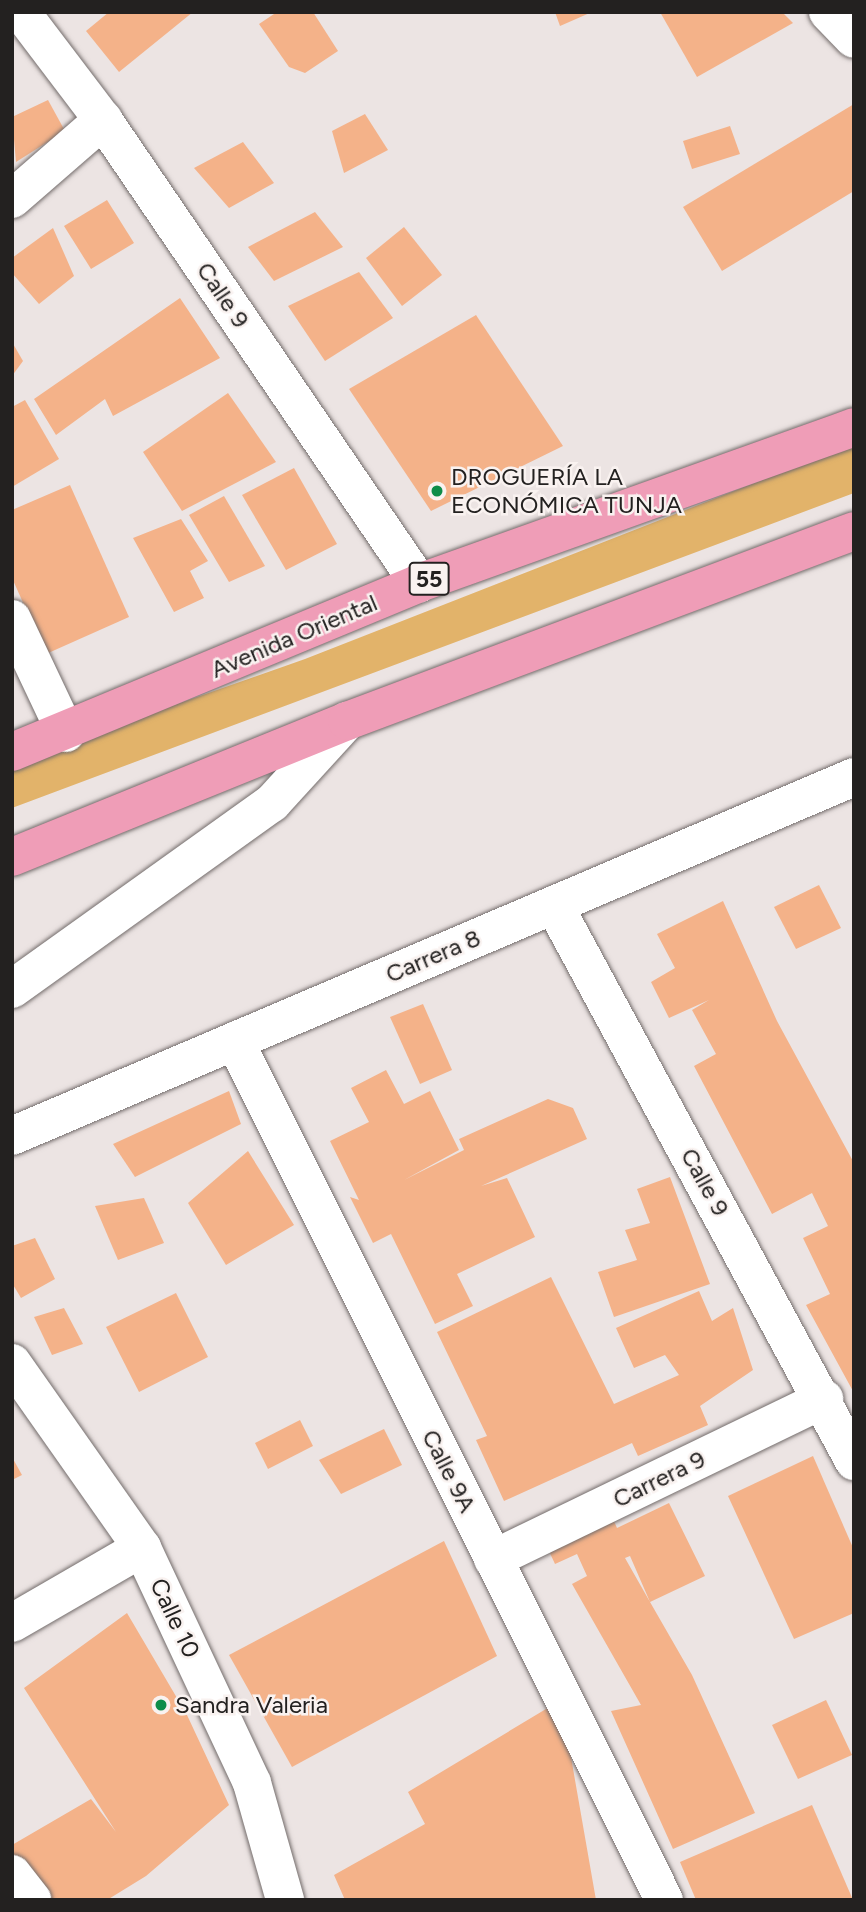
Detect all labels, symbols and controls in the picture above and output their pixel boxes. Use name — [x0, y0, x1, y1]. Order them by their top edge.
street label: Calle 9 — [191, 257, 255, 333]
place label: DROGUERÍA LA ECONÓMICA TUNJA — [451, 463, 682, 519]
marker: DROGUERÍA LA ECONÓMICA TUNJA — [429, 483, 445, 499]
road number: 55 — [408, 559, 450, 598]
street label: Avenida Oriental — [207, 588, 381, 684]
street label: Carrera 8 — [381, 923, 485, 989]
street label: Calle 9 — [675, 1143, 735, 1221]
street label: Calle 9A — [416, 1425, 482, 1517]
street label: Carrera 9 — [608, 1444, 710, 1514]
street label: Calle 10 — [144, 1574, 206, 1662]
place label: Sandra Valeria — [175, 1691, 328, 1719]
marker: Sandra Valeria — [153, 1697, 169, 1713]

